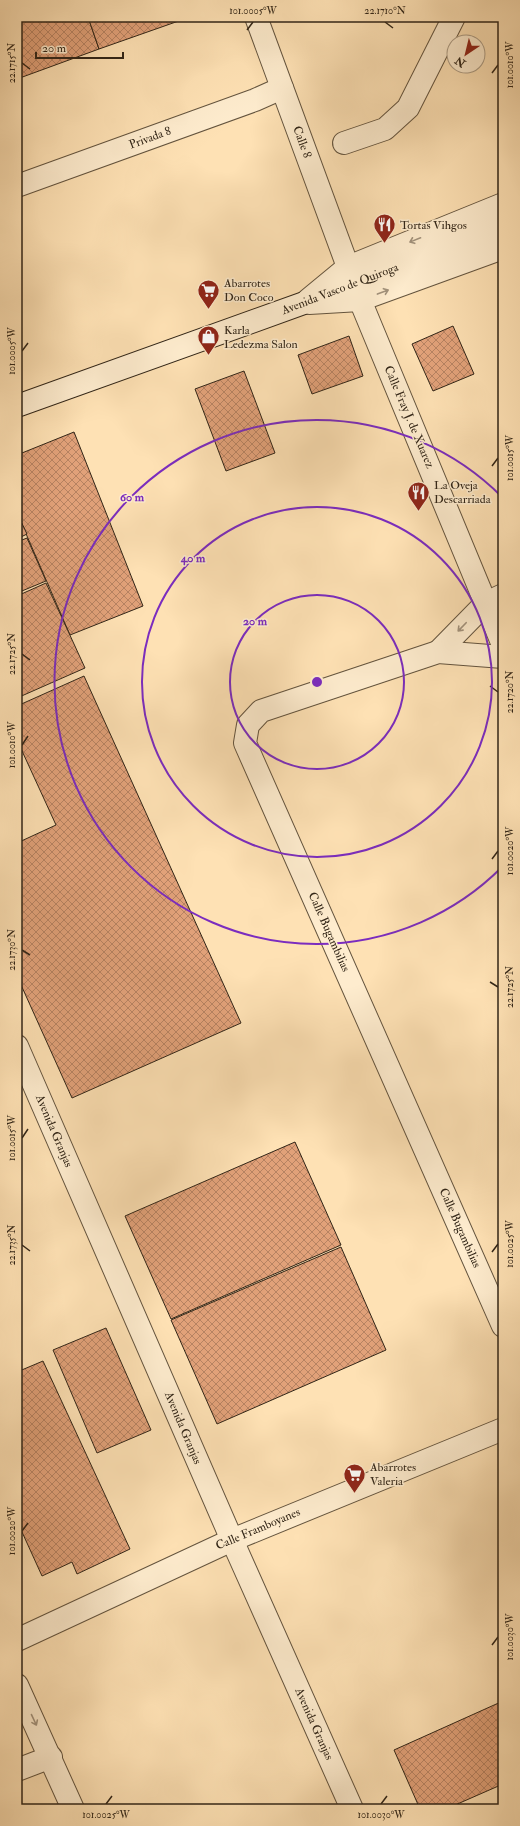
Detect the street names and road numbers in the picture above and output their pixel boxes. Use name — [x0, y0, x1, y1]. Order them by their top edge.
street label: Privada 8 — [127, 123, 173, 153]
street label: Calle 8 — [289, 124, 315, 160]
street label: Avenida Vasco de Quiroga — [279, 259, 401, 319]
street label: Calle Fray J. de Xuarez — [381, 363, 437, 471]
street label: Calle Bugambilias — [305, 890, 353, 974]
street label: Avenida Granjas — [32, 1091, 76, 1170]
street label: Calle Bugambilias — [436, 1186, 484, 1270]
street label: Avenida Granjas — [161, 1388, 205, 1467]
street label: Calle Framboyanes — [214, 1504, 302, 1554]
street label: Avenida Granjas — [291, 1685, 337, 1762]

